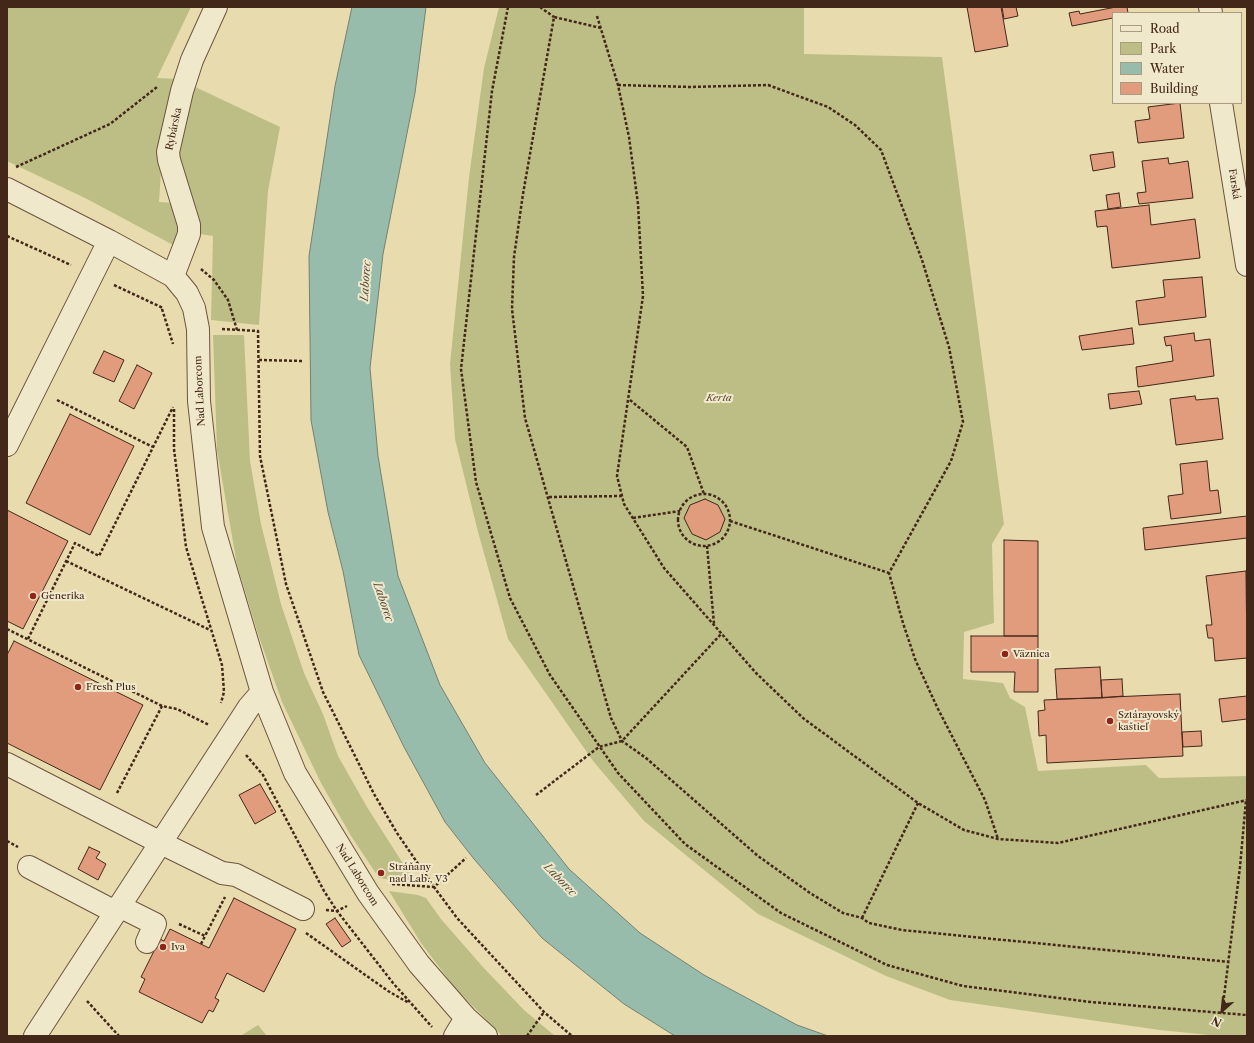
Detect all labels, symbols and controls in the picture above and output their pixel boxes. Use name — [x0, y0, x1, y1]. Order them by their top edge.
legend — [1112, 12, 1242, 104]
text: Road — [1150, 21, 1180, 36]
text: Park — [1150, 41, 1176, 56]
text: Water — [1150, 61, 1184, 76]
text: Building — [1150, 81, 1198, 96]
street label: Rybárska — [164, 107, 184, 151]
street label: Farská — [1226, 168, 1242, 200]
water label: Laborec — [358, 260, 374, 302]
street label: Nad Laborcom — [192, 355, 208, 427]
park label: Kerta — [706, 392, 732, 404]
water label: Laborec — [370, 581, 396, 623]
place label: Generika — [41, 590, 85, 602]
marker: Generika — [28, 591, 38, 601]
place label: Väznica — [1013, 648, 1050, 660]
marker: Väznica — [1000, 649, 1010, 659]
place label: Fresh Plus — [86, 681, 136, 693]
marker: Fresh Plus — [73, 682, 83, 692]
place label: Sztárayovský kaštieľ — [1118, 709, 1179, 732]
marker: Sztárayovský kaštieľ — [1105, 716, 1115, 726]
street label: Nad Laborcom — [333, 842, 381, 908]
place label: Stráňany nad Lab., V3 — [389, 861, 448, 884]
water label: Laborec — [541, 861, 579, 899]
marker: Stráňany nad Lab., V3 — [376, 868, 386, 878]
place label: Iva — [171, 941, 185, 953]
marker: Iva — [158, 942, 168, 952]
north arrow — [1202, 991, 1242, 1031]
text: N — [1209, 1013, 1224, 1030]

